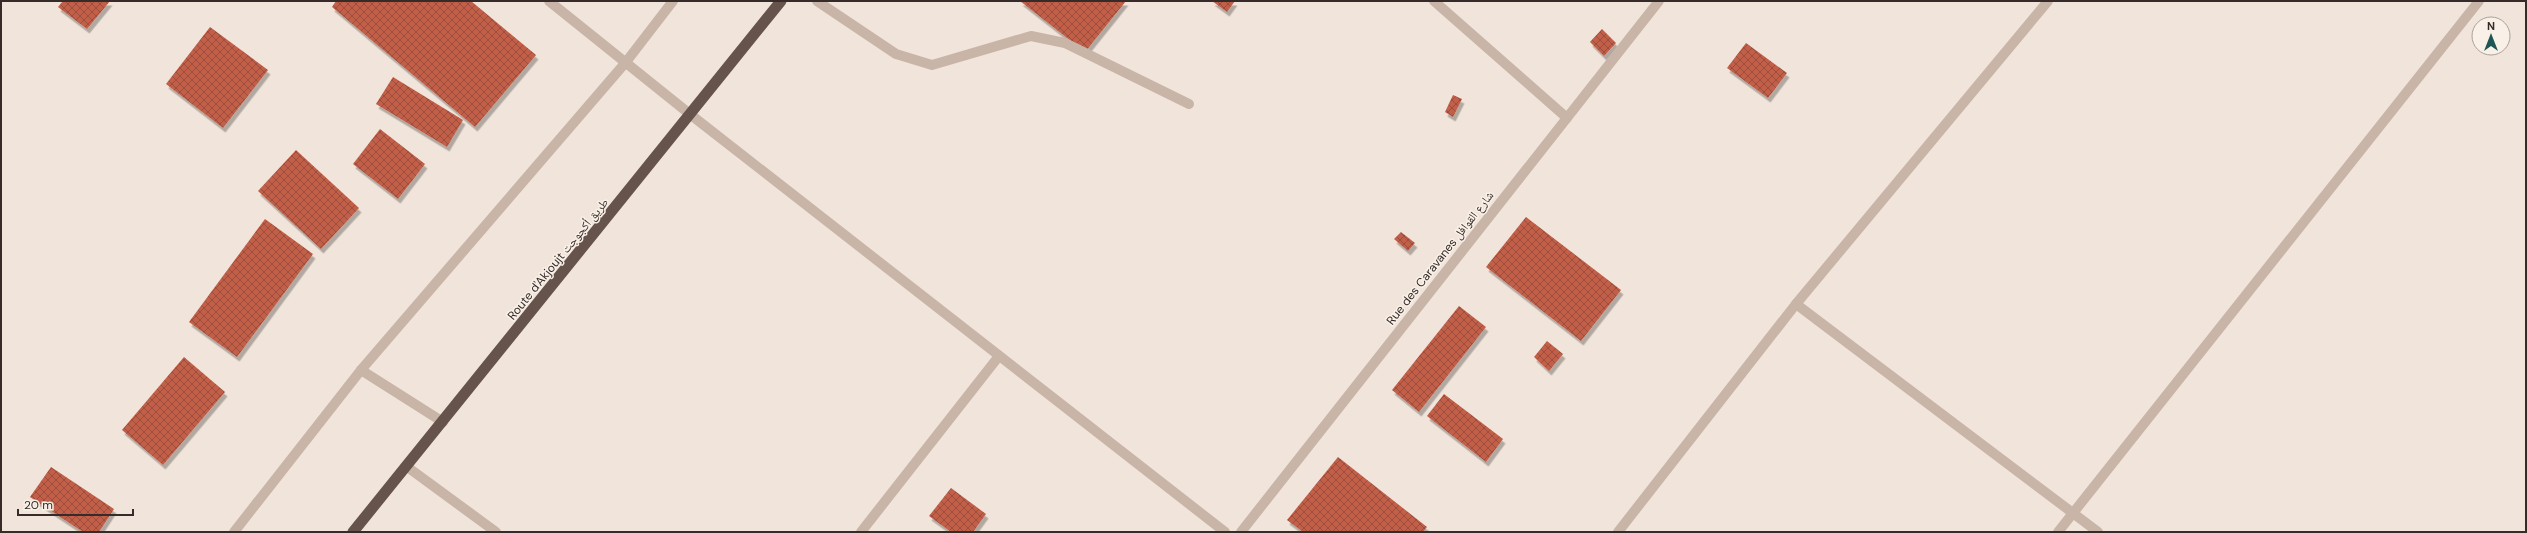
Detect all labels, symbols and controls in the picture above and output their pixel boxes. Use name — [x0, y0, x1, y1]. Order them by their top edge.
north arrow — [2471, 16, 2511, 56]
text: N — [2487, 19, 2495, 33]
street label: Rue des Caravanes شارع القوافل — [1383, 188, 1497, 328]
street label: Route d'Akjoujt طريق أكجوجت — [504, 195, 612, 323]
scale bar — [18, 491, 133, 517]
text: 20 m — [24, 497, 53, 513]

